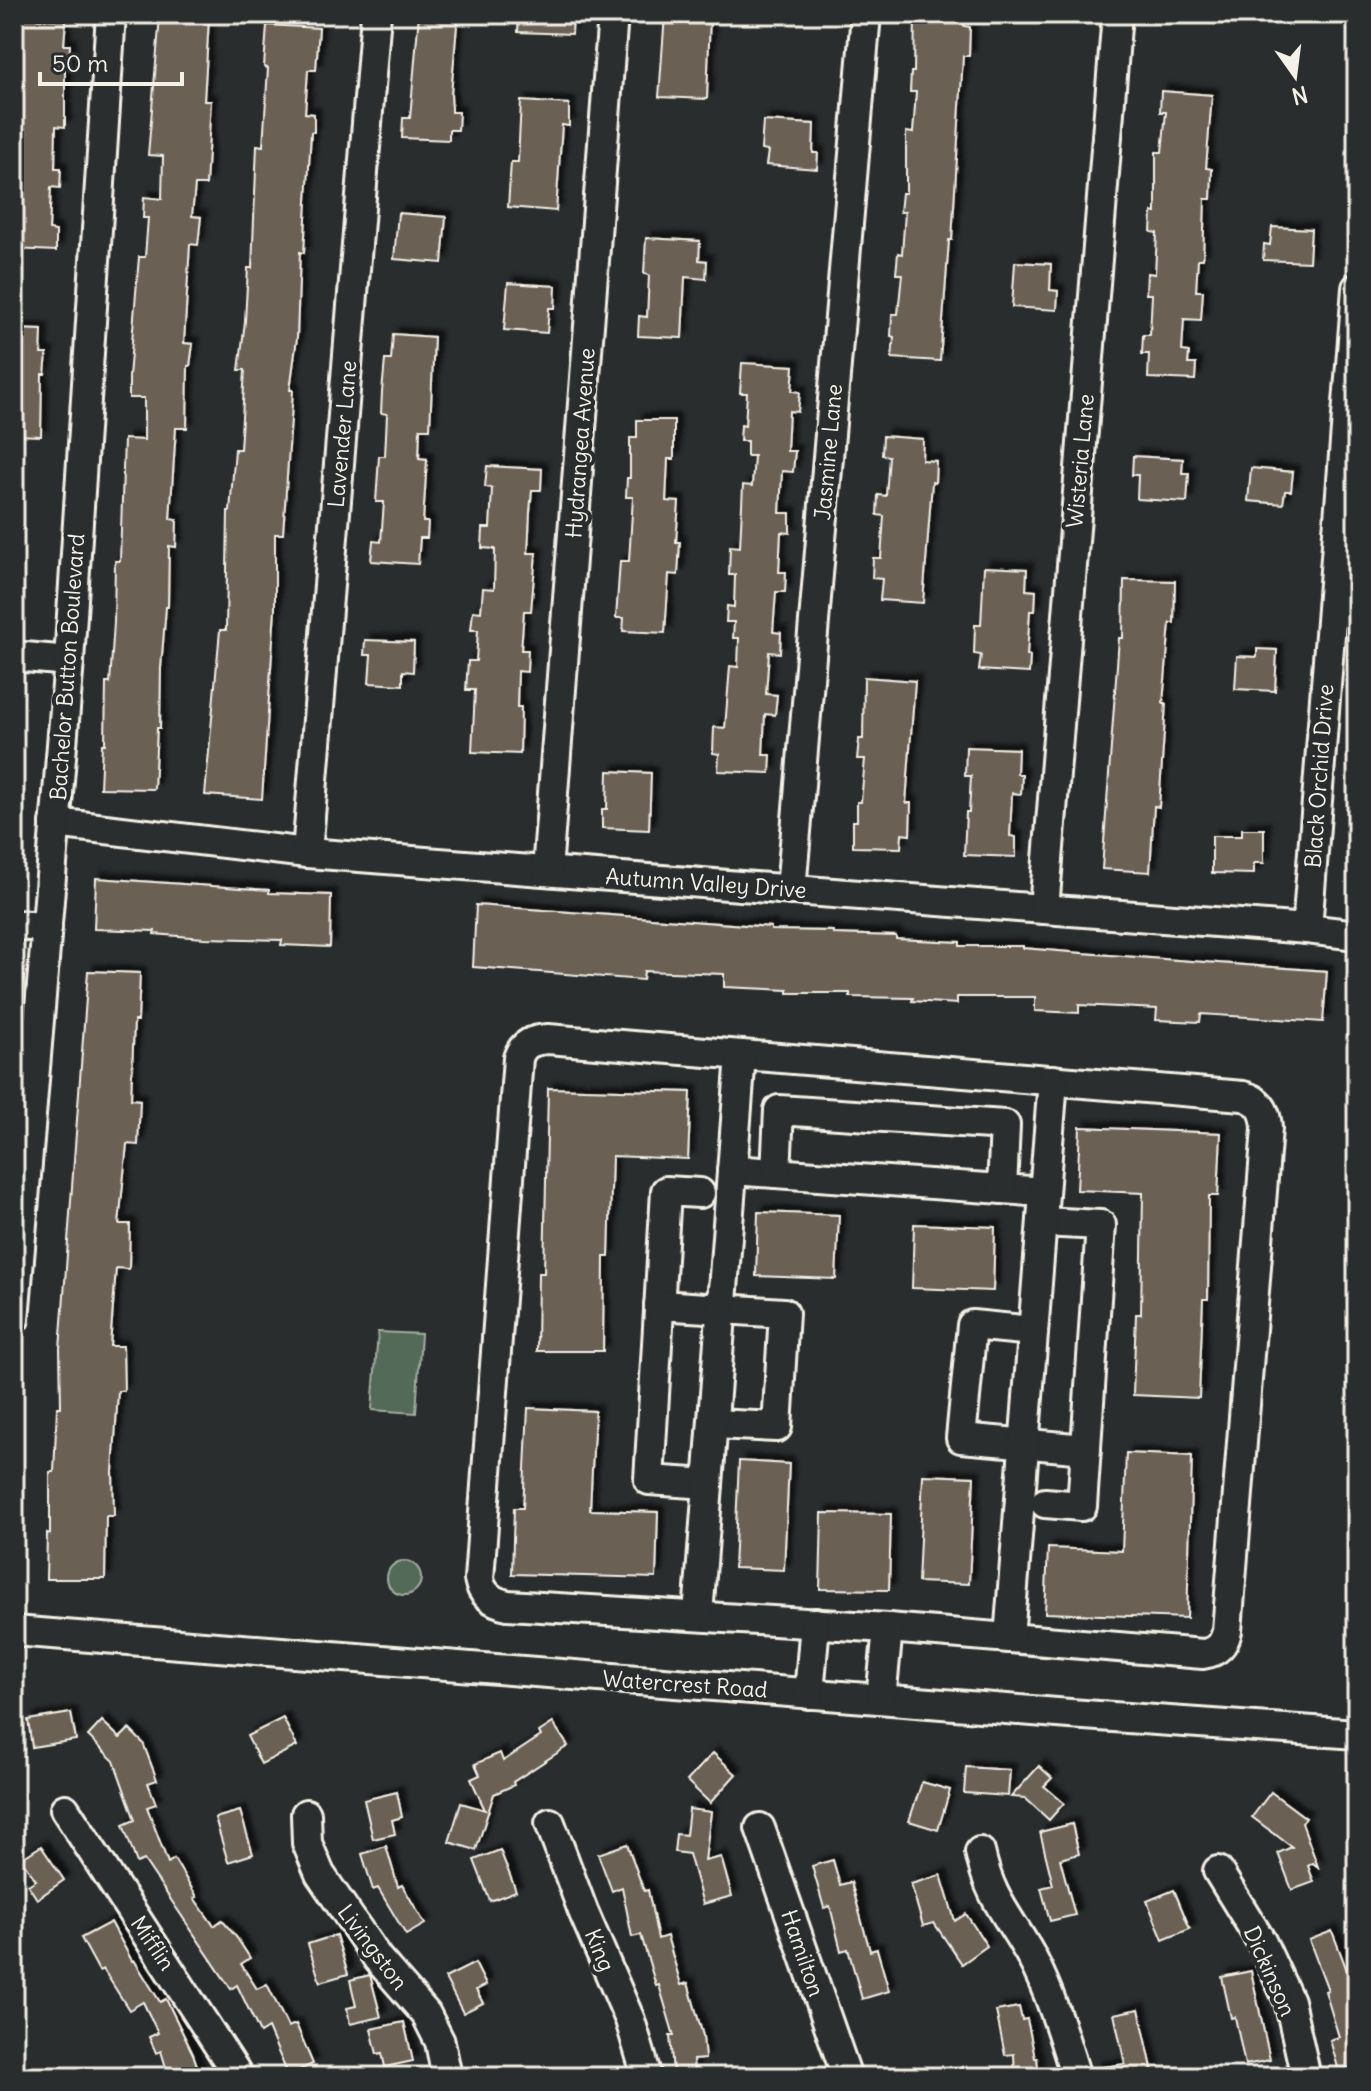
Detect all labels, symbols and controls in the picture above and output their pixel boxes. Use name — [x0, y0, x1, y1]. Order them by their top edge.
scale bar — [40, 36, 182, 86]
north arrow — [1255, 36, 1335, 116]
text: 50 m — [52, 48, 108, 78]
text: N — [1289, 80, 1311, 111]
street label: Hydrangea Avenue — [559, 347, 601, 539]
street label: Lavender Lane — [322, 359, 362, 509]
street label: Jasmine Lane — [808, 383, 848, 521]
street label: Wisteria Lane — [1060, 393, 1100, 529]
street label: Bachelor Button Boulevard — [44, 532, 90, 802]
street label: Black Orchid Drive — [1299, 683, 1339, 869]
street label: Autumn Valley Drive — [605, 862, 807, 904]
street label: Watercrest Road — [602, 1664, 768, 1704]
street label: Livingston — [332, 1899, 414, 1995]
street label: Hamilton — [775, 1906, 831, 2000]
street label: Mifflin — [125, 1910, 181, 1976]
street label: Dickinson — [1238, 1922, 1302, 2020]
street label: King — [579, 1924, 621, 1976]

